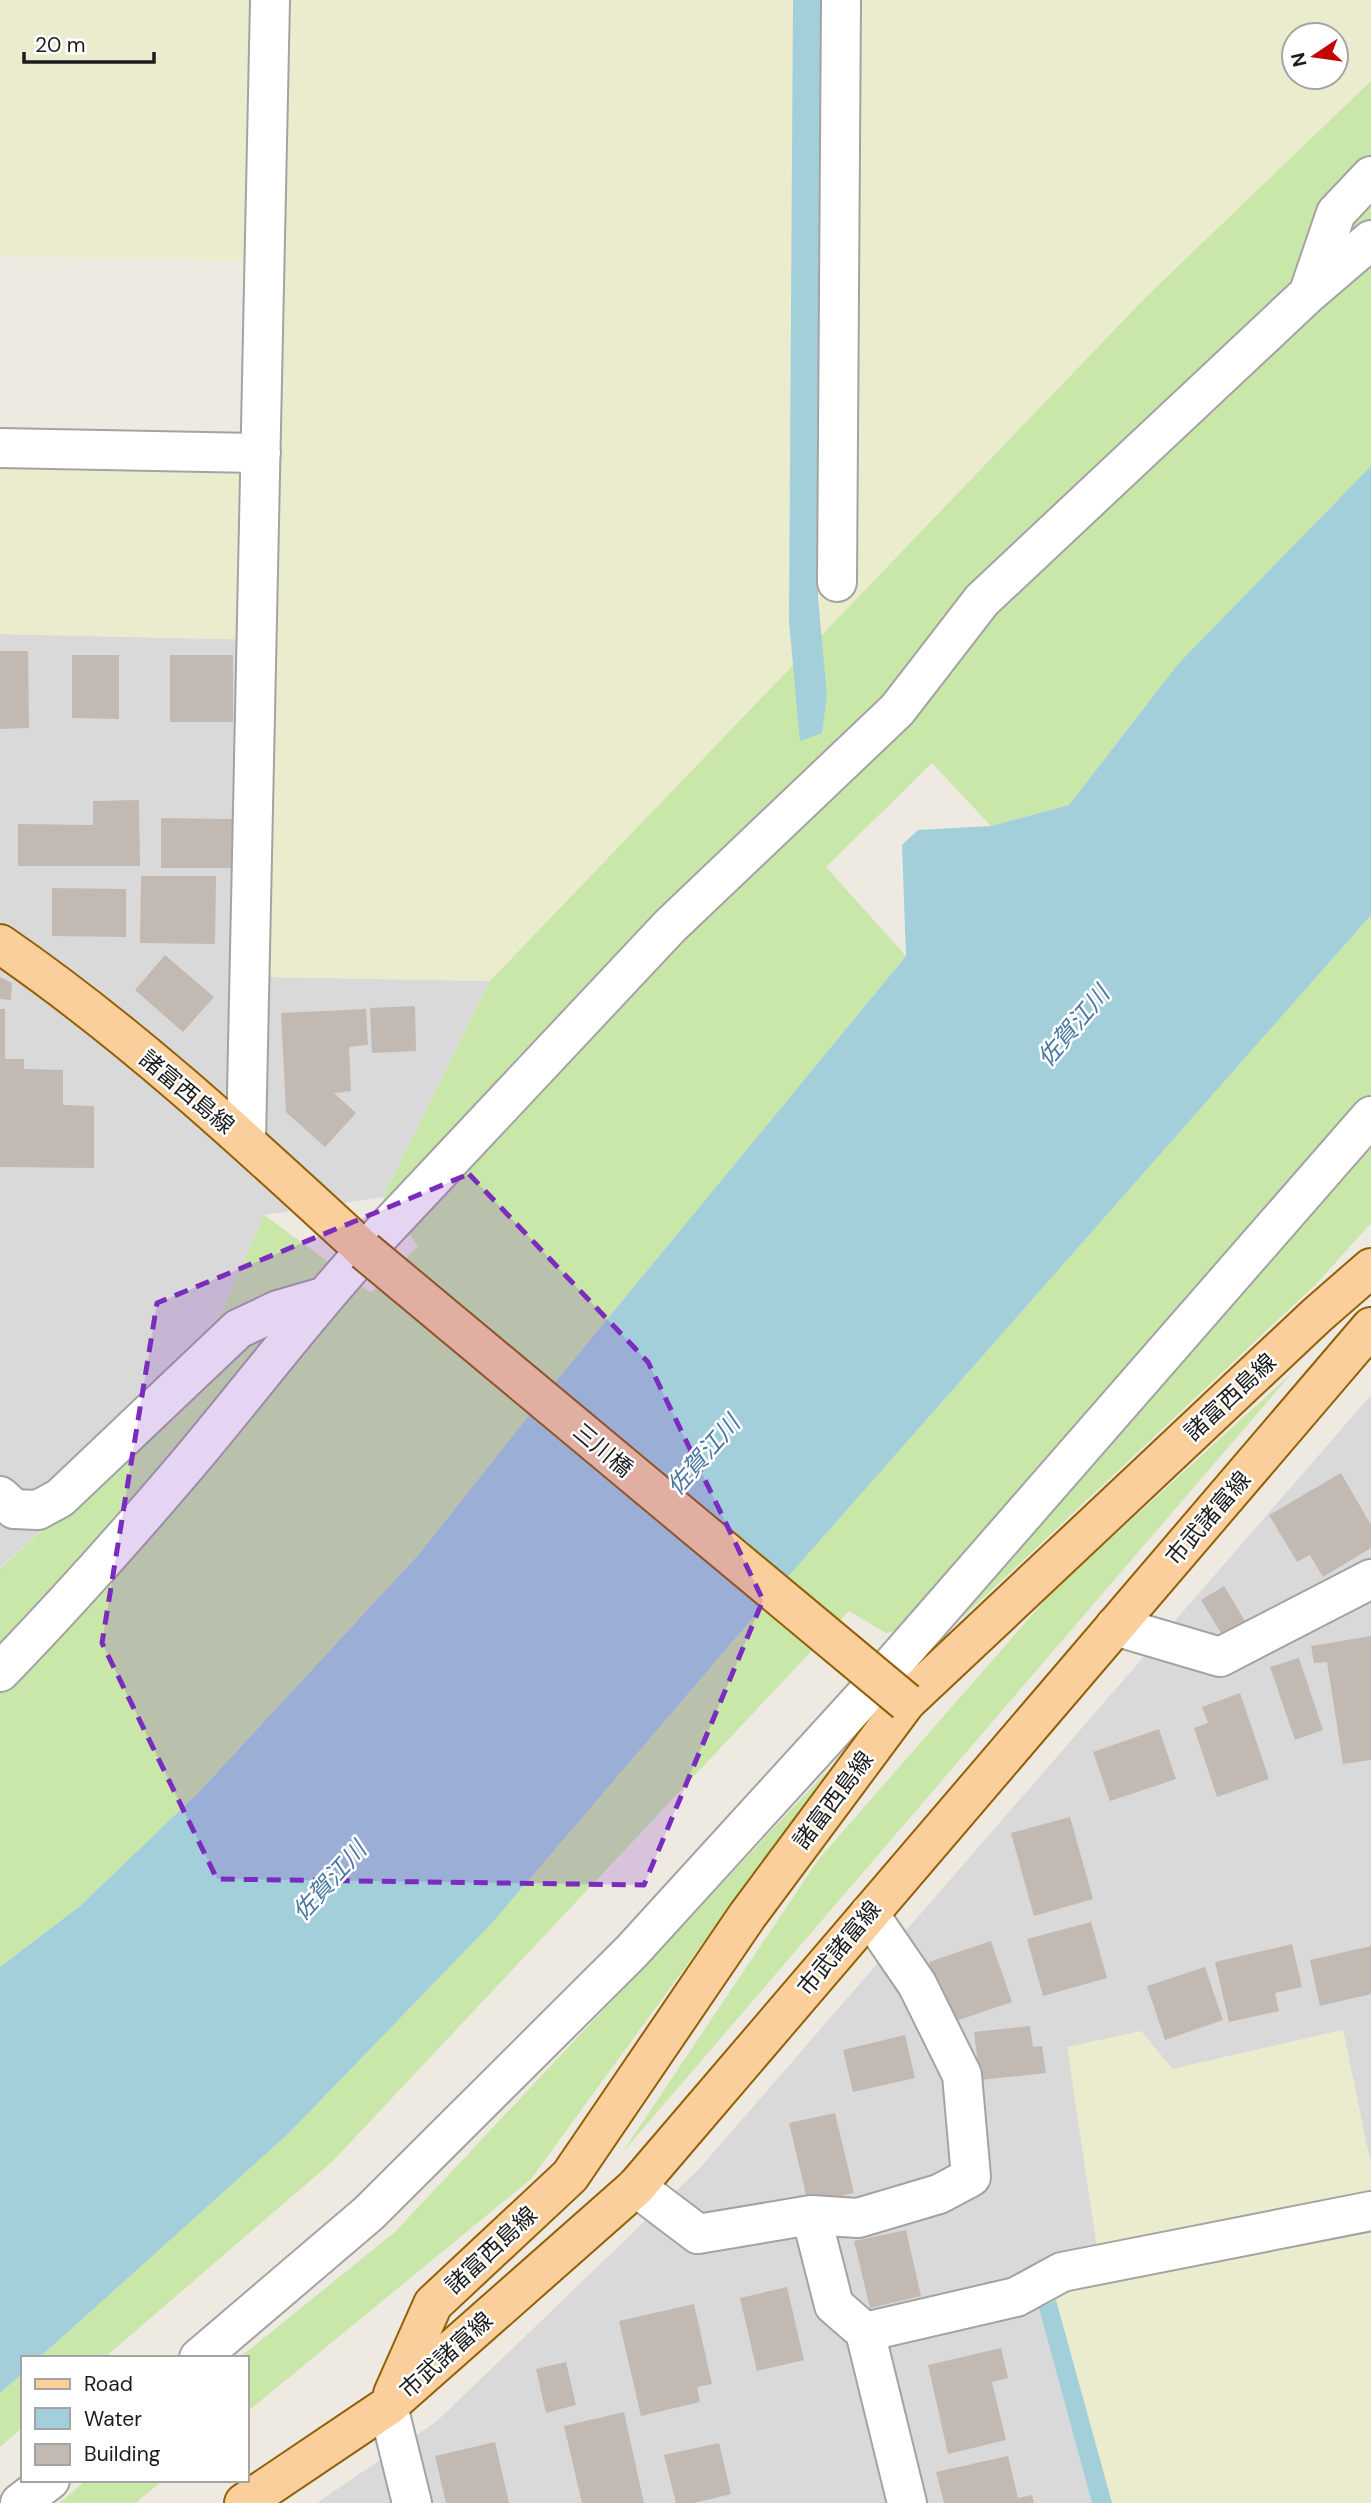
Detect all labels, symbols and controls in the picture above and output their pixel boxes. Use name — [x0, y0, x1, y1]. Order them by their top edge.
scale bar — [24, 21, 154, 65]
north arrow — [1280, 21, 1350, 91]
text: 20 m — [35, 31, 86, 59]
text: N — [1285, 50, 1313, 69]
water label: 佐賀江川 — [1030, 977, 1118, 1073]
street label: 諸富西島線 — [133, 1044, 241, 1140]
street label: 諸富西島線 — [1178, 1347, 1282, 1447]
water label: 佐賀江川 — [660, 1406, 748, 1501]
street label: 三川橋 — [567, 1416, 639, 1484]
street label: 市武諸富線 — [1159, 1465, 1257, 1571]
street label: 諸富西島線 — [786, 1745, 880, 1855]
water label: 佐賀江川 — [285, 1833, 375, 1927]
street label: 市武諸富線 — [791, 1894, 887, 2002]
street label: 諸富西島線 — [439, 2200, 543, 2300]
street label: 市武諸富線 — [393, 2305, 499, 2405]
legend — [21, 2356, 248, 2482]
text: Road — [84, 2370, 133, 2398]
text: Water — [84, 2405, 142, 2433]
text: Building — [84, 2440, 161, 2468]

